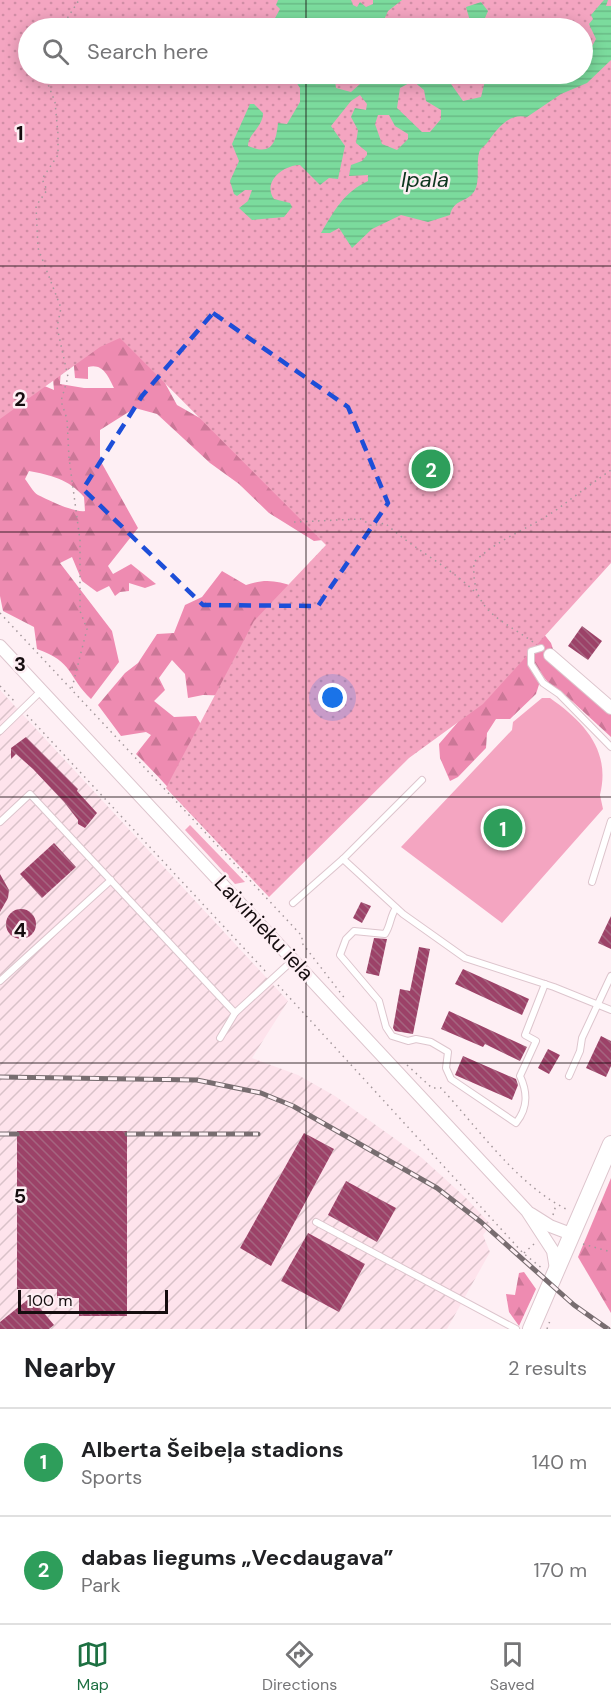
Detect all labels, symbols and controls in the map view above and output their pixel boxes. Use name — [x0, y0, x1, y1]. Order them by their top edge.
search box — [18, 18, 593, 84]
icon: search — [39, 35, 72, 68]
text: Search here — [87, 37, 208, 66]
text: 1 — [16, 120, 24, 146]
water label: Ipala — [401, 165, 449, 194]
text: 2 — [14, 386, 26, 412]
pin: 2 — [412, 446, 450, 492]
text: 3 — [14, 651, 26, 677]
your location — [318, 683, 347, 712]
pin: 1 — [484, 806, 522, 850]
street label: Laivinieku iela — [208, 869, 320, 987]
text: 4 — [14, 917, 27, 943]
text: 5 — [14, 1183, 26, 1209]
scale bar — [18, 1287, 168, 1314]
text: 100 m — [27, 1290, 72, 1311]
text: Nearby — [24, 1351, 116, 1385]
text: 2 results — [508, 1355, 587, 1381]
text: Alberta Šeibeļa stadions — [81, 1435, 344, 1464]
text: 1 — [40, 1449, 47, 1475]
text: 140 m — [532, 1449, 587, 1475]
text: Sports — [81, 1464, 142, 1490]
text: dabas liegums „Vecdaugava” — [81, 1543, 394, 1572]
text: 2 — [38, 1557, 49, 1583]
text: 170 m — [534, 1557, 587, 1583]
text: Park — [81, 1572, 121, 1598]
tab: Map — [76, 1638, 109, 1695]
tab: Directions — [262, 1638, 337, 1695]
tab: Saved — [490, 1638, 535, 1695]

